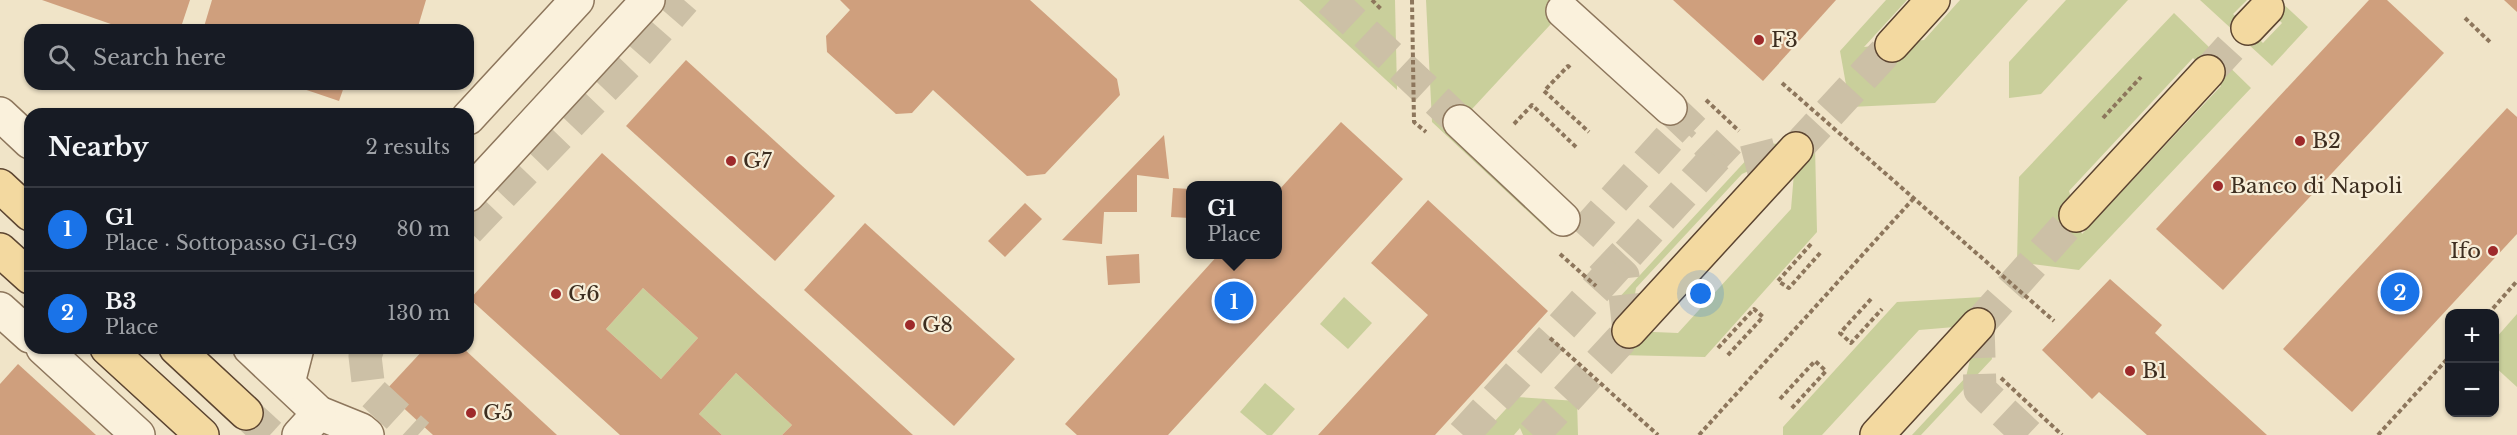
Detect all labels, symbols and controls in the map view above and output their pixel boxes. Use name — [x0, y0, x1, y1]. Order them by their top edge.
search box — [24, 24, 474, 90]
place label: F3 — [1771, 27, 1798, 53]
marker: F3 — [1752, 33, 1766, 47]
icon: search — [45, 41, 78, 74]
text: Search here — [93, 44, 226, 71]
place label: B2 — [2312, 128, 2341, 154]
text: Nearby — [48, 131, 149, 163]
marker: B2 — [2293, 134, 2307, 148]
text: 2 results — [366, 135, 450, 159]
place label: G7 — [743, 148, 772, 174]
marker: G7 — [724, 154, 738, 168]
place label: Banco di Napoli — [2230, 173, 2402, 199]
marker: Banco di Napoli — [2211, 179, 2225, 193]
popup — [1186, 181, 1282, 259]
text: G1 — [1207, 195, 1236, 222]
text: G1 — [105, 204, 134, 231]
text: 1 — [63, 217, 72, 241]
text: 80 m — [396, 217, 450, 241]
text: Place — [1207, 222, 1261, 246]
text: Place · Sottopasso G1-G9 — [105, 231, 357, 255]
place label: Ifo — [2450, 238, 2481, 264]
marker: Ifo — [2486, 244, 2500, 258]
pin: 2 — [2380, 270, 2420, 314]
pin: 1 — [1214, 278, 1254, 324]
your location — [1686, 279, 1715, 308]
place label: G6 — [568, 281, 600, 307]
marker: G6 — [549, 287, 563, 301]
text: B3 — [105, 288, 137, 315]
text: 2 — [61, 301, 74, 325]
text: 130 m — [387, 301, 450, 325]
map controls — [2445, 309, 2499, 417]
button: + — [2445, 309, 2499, 363]
place label: G8 — [922, 312, 953, 338]
text: Place — [105, 315, 159, 339]
marker: G8 — [903, 318, 917, 332]
place label: B1 — [2142, 358, 2167, 384]
button: − — [2445, 363, 2499, 417]
marker: B1 — [2123, 364, 2137, 378]
place label: G5 — [483, 400, 513, 426]
marker: G5 — [464, 406, 478, 420]

